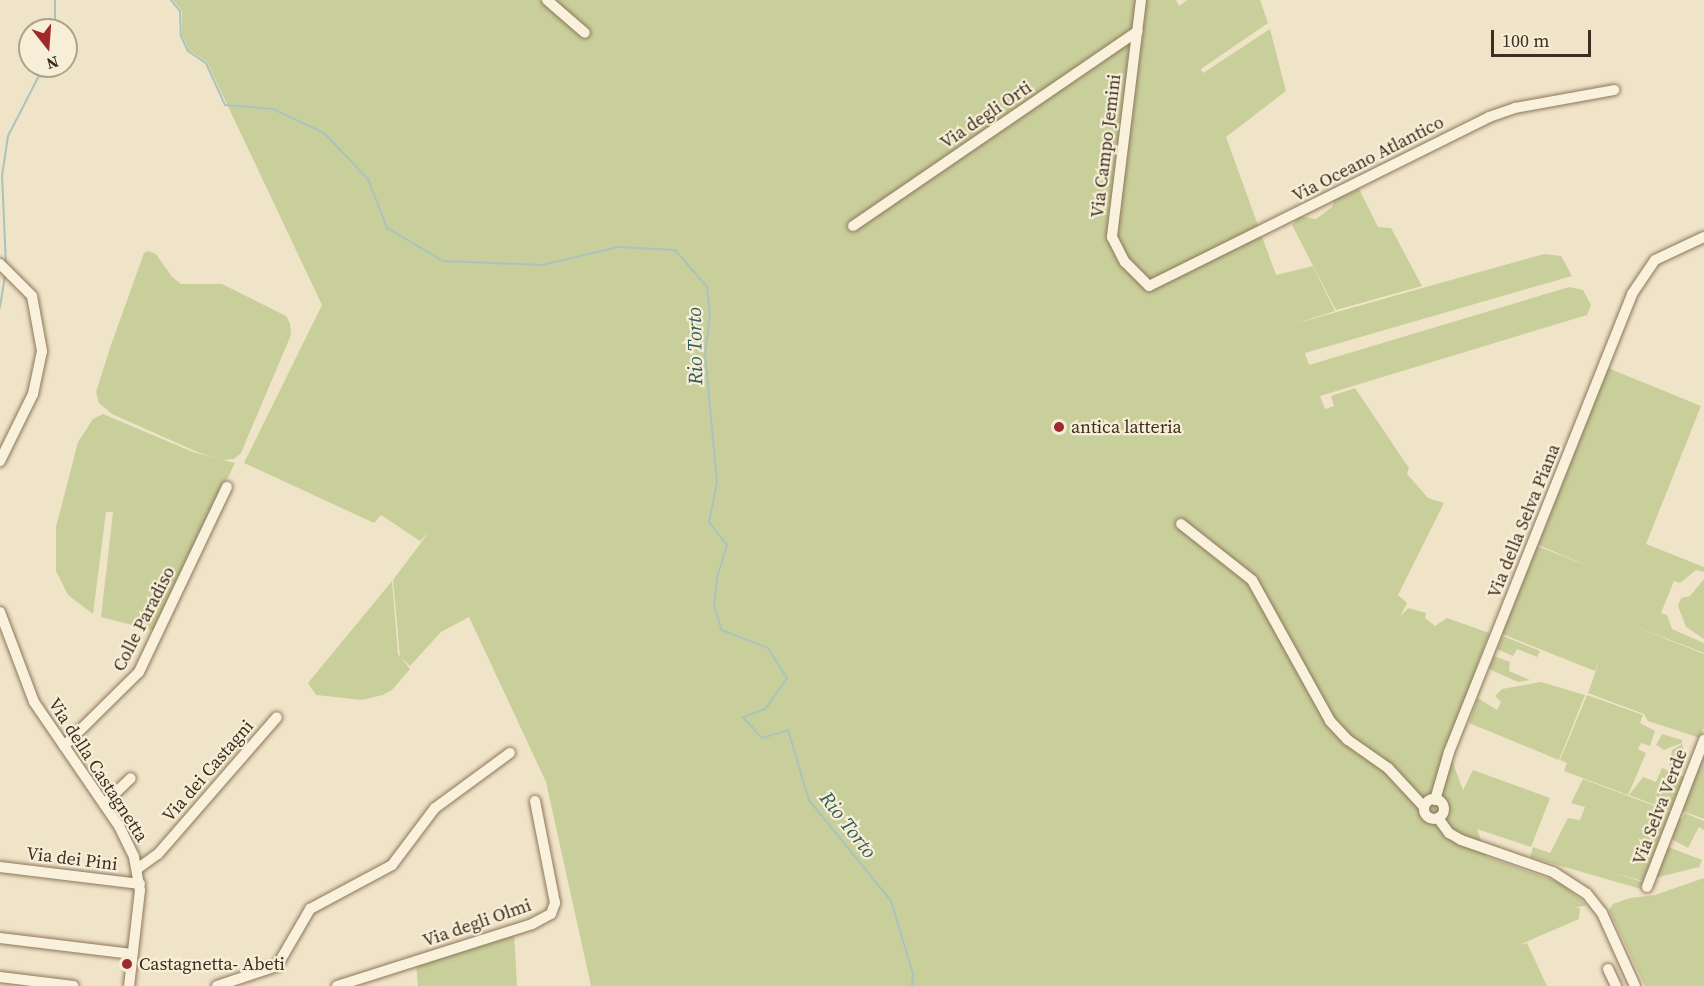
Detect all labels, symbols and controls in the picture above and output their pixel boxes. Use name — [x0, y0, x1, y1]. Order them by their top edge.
north arrow — [18, 18, 78, 78]
scale bar — [1494, 18, 1594, 56]
text: 100 m — [1502, 28, 1549, 53]
text: N — [44, 51, 61, 76]
street label: Via Campo Jemini — [1086, 73, 1126, 219]
street label: Via degli Orti — [936, 77, 1036, 153]
street label: Via Oceano Atlantico — [1289, 111, 1447, 207]
water label: Rio Torto — [682, 307, 708, 385]
place label: antica latteria — [1071, 416, 1182, 438]
marker: antica latteria — [1052, 420, 1066, 434]
street label: Via della Selva Piana — [1483, 441, 1565, 601]
street label: Colle Paradiso — [108, 563, 180, 675]
street label: Via della Castagnetta — [43, 694, 153, 846]
street label: Via dei Castagni — [158, 716, 258, 826]
street label: Via Selva Verde — [1628, 746, 1692, 868]
water label: Rio Torto — [815, 787, 881, 863]
street label: Via dei Pini — [25, 843, 119, 875]
street label: Via degli Olmi — [420, 894, 534, 952]
place label: Castagnetta- Abeti — [139, 953, 285, 975]
marker: Castagnetta- Abeti — [120, 957, 134, 971]

